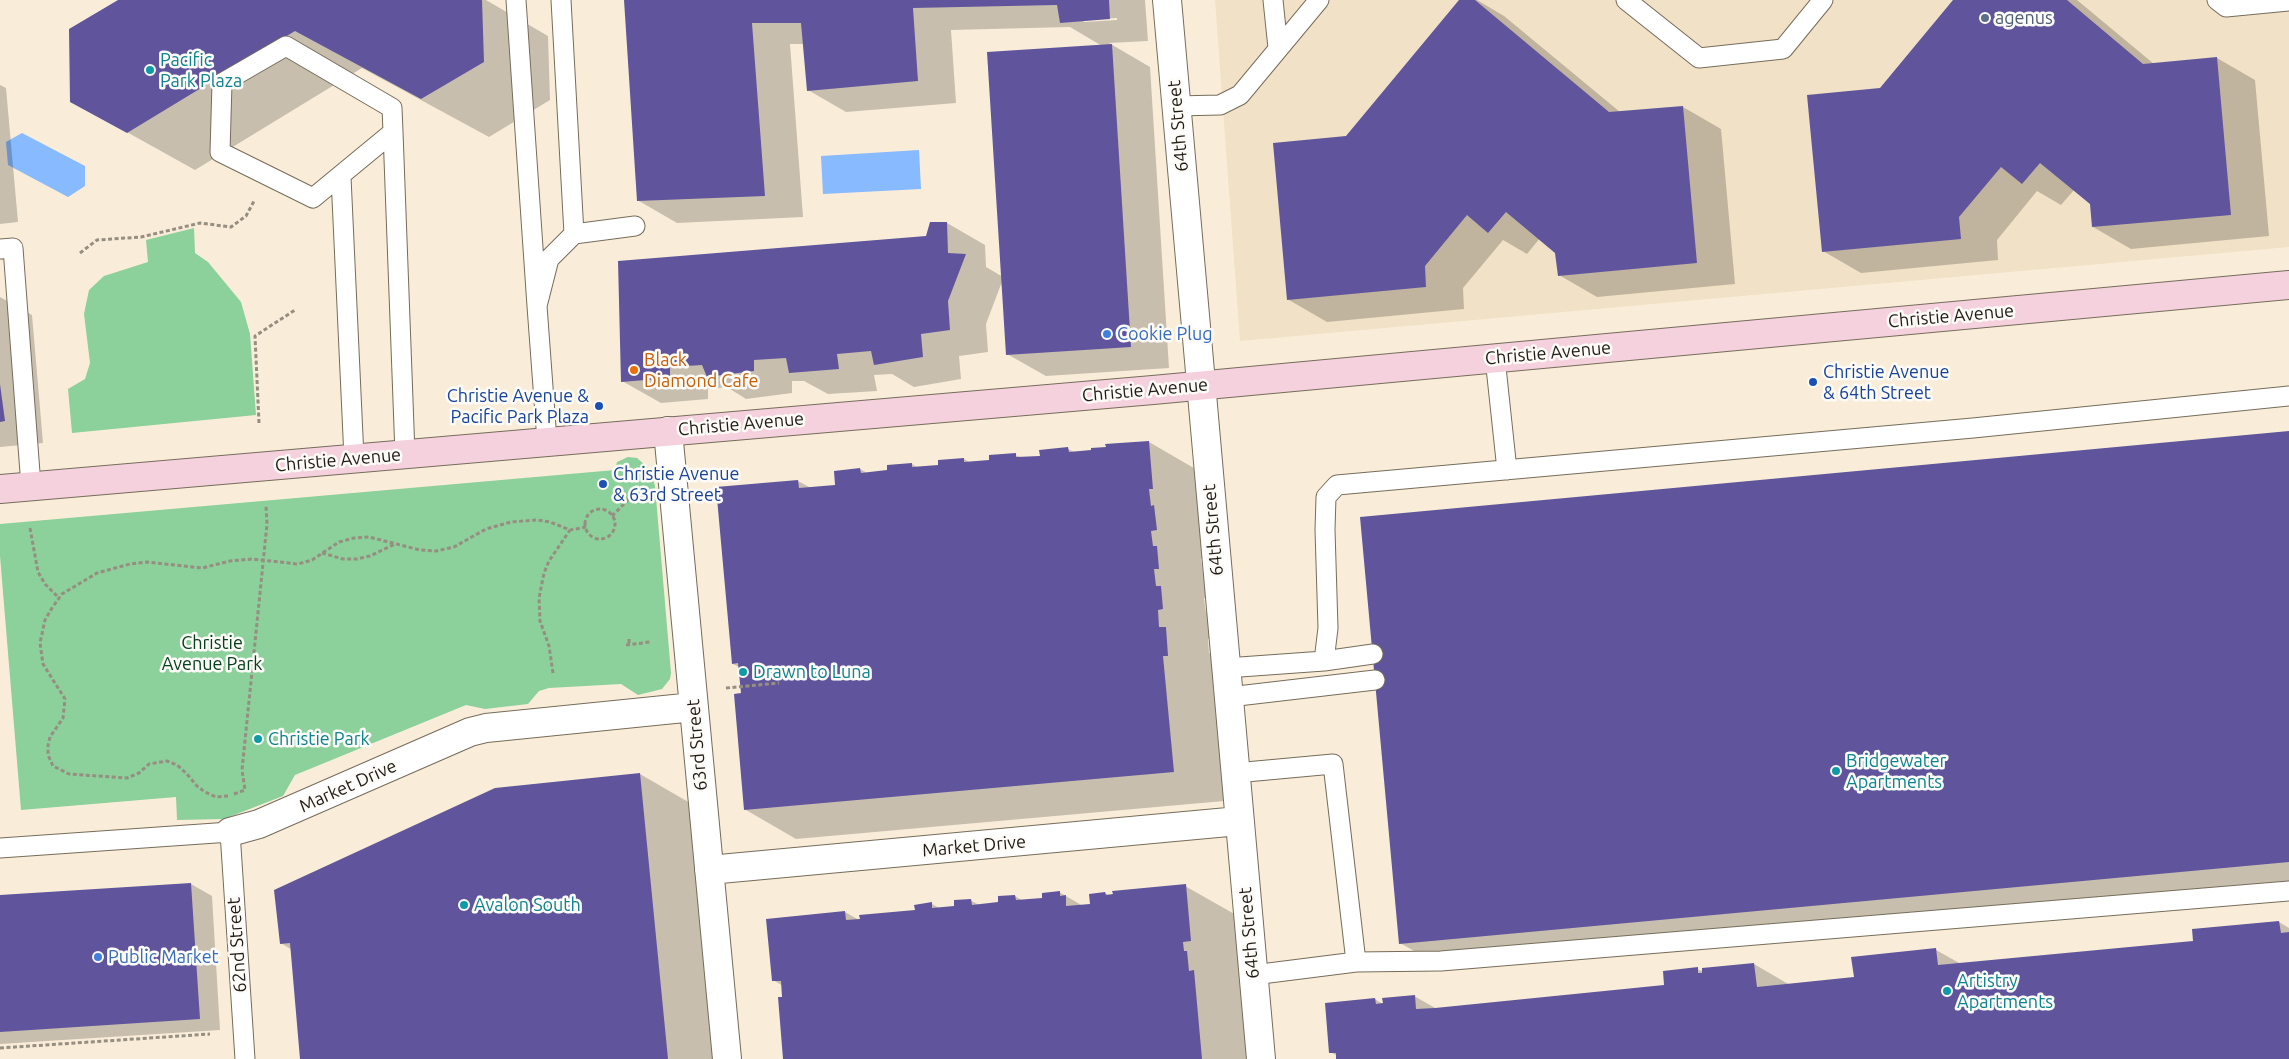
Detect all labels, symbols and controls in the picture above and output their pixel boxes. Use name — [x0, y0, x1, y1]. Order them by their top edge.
place label: agenus — [1995, 7, 2053, 29]
marker: agenus — [1979, 12, 1991, 24]
place label: Pacific Park Plaza — [160, 49, 242, 92]
marker: Pacific Park Plaza — [144, 64, 156, 76]
street label: 64th Street — [1163, 79, 1193, 173]
street label: Christie Avenue — [1887, 300, 2015, 332]
place label: Cookie Plug — [1117, 323, 1213, 345]
marker: Cookie Plug — [1101, 328, 1113, 340]
street label: Christie Avenue — [1484, 337, 1612, 369]
place label: Black Diamond Cafe — [644, 349, 758, 392]
place label: Christie Avenue & 64th Street — [1823, 361, 1949, 404]
marker: Black Diamond Cafe — [628, 364, 640, 376]
street label: Christie Avenue — [1081, 374, 1209, 406]
marker: Christie Avenue & 64th Street — [1807, 376, 1819, 388]
place label: Christie Avenue & Pacific Park Plaza — [447, 385, 589, 428]
marker: Christie Avenue & Pacific Park Plaza — [593, 400, 605, 412]
street label: Christie Avenue — [677, 408, 805, 440]
street label: Christie Avenue — [274, 444, 402, 476]
place label: Christie Avenue & 63rd Street — [613, 463, 739, 506]
marker: Christie Avenue & 63rd Street — [597, 478, 609, 490]
street label: 64th Street — [1198, 483, 1228, 577]
park label: Christie Avenue Park — [162, 632, 262, 674]
place label: Drawn to Luna — [753, 661, 871, 683]
marker: Drawn to Luna — [737, 666, 749, 678]
street label: 63rd Street — [682, 698, 712, 792]
place label: Christie Park — [268, 728, 370, 750]
marker: Christie Park — [252, 733, 264, 745]
place label: Bridgewater Apartments — [1846, 750, 1946, 792]
street label: Market Drive — [296, 755, 400, 817]
marker: Bridgewater Apartments — [1830, 765, 1842, 777]
street label: Market Drive — [921, 831, 1027, 861]
street label: 64th Street — [1234, 886, 1264, 980]
place label: Avalon South — [474, 894, 581, 916]
street label: 62nd Street — [223, 897, 251, 993]
marker: Avalon South — [458, 899, 470, 911]
place label: Public Market — [108, 946, 219, 968]
marker: Public Market — [92, 951, 104, 963]
place label: Artistry Apartments — [1957, 970, 2053, 1012]
marker: Artistry Apartments — [1941, 985, 1953, 997]

